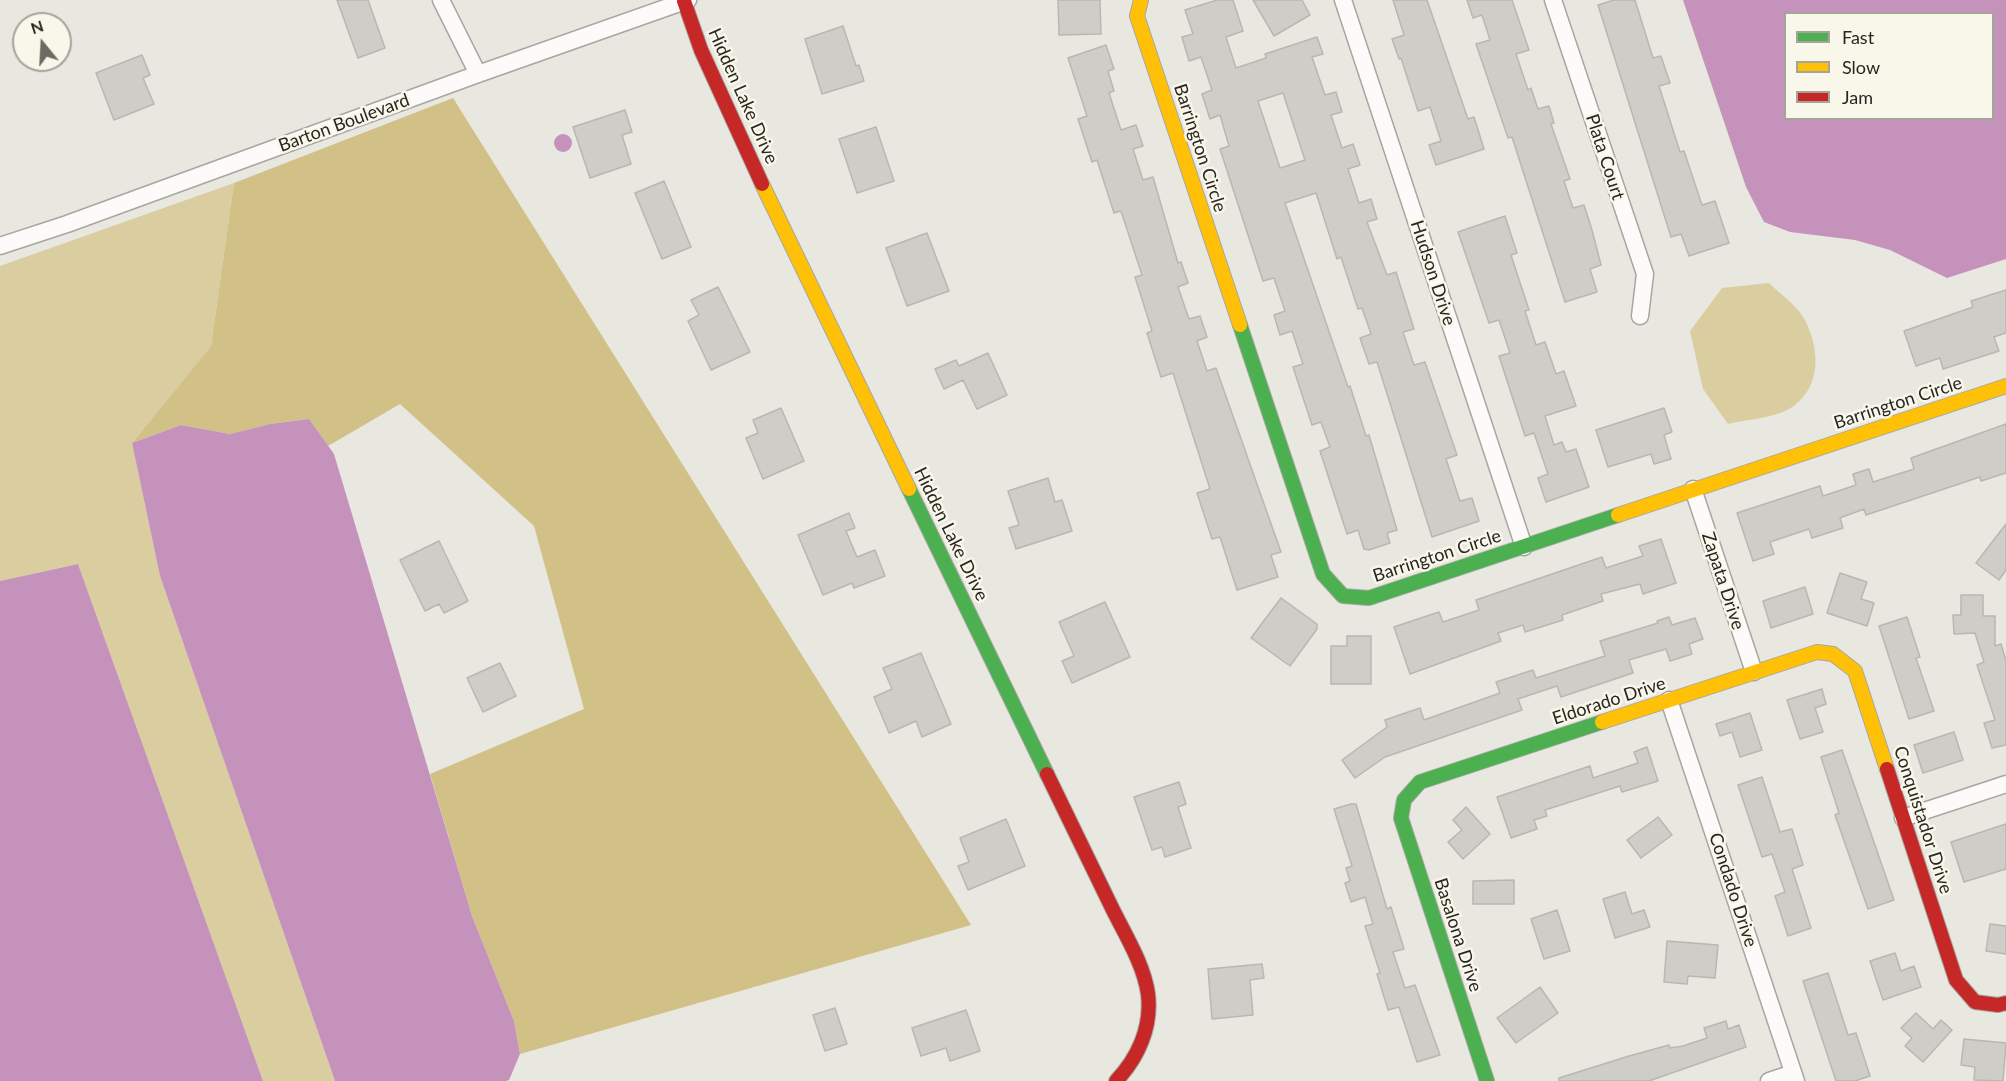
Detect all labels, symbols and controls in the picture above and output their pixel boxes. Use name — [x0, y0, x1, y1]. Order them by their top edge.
north arrow — [12, 12, 72, 72]
legend — [1784, 12, 1994, 120]
text: N — [28, 15, 46, 37]
street label: Hidden Lake Drive — [703, 25, 783, 167]
text: Fast — [1842, 26, 1874, 48]
text: Slow — [1842, 56, 1880, 78]
street label: Barrington Circle — [1169, 81, 1231, 215]
text: Jam — [1842, 86, 1873, 108]
street label: Barton Boulevard — [276, 89, 412, 157]
street label: Plata Court — [1581, 111, 1629, 203]
street label: Hudson Drive — [1406, 218, 1460, 328]
street label: Barrington Circle — [1831, 372, 1965, 434]
street label: Hidden Lake Drive — [909, 464, 993, 604]
street label: Barrington Circle — [1370, 525, 1504, 587]
street label: Zapata Drive — [1697, 529, 1749, 633]
street label: Eldorado Drive — [1550, 672, 1668, 730]
street label: Conquistador Drive — [1889, 743, 1957, 897]
street label: Condado Drive — [1704, 830, 1762, 950]
street label: Basalona Drive — [1429, 875, 1487, 995]

